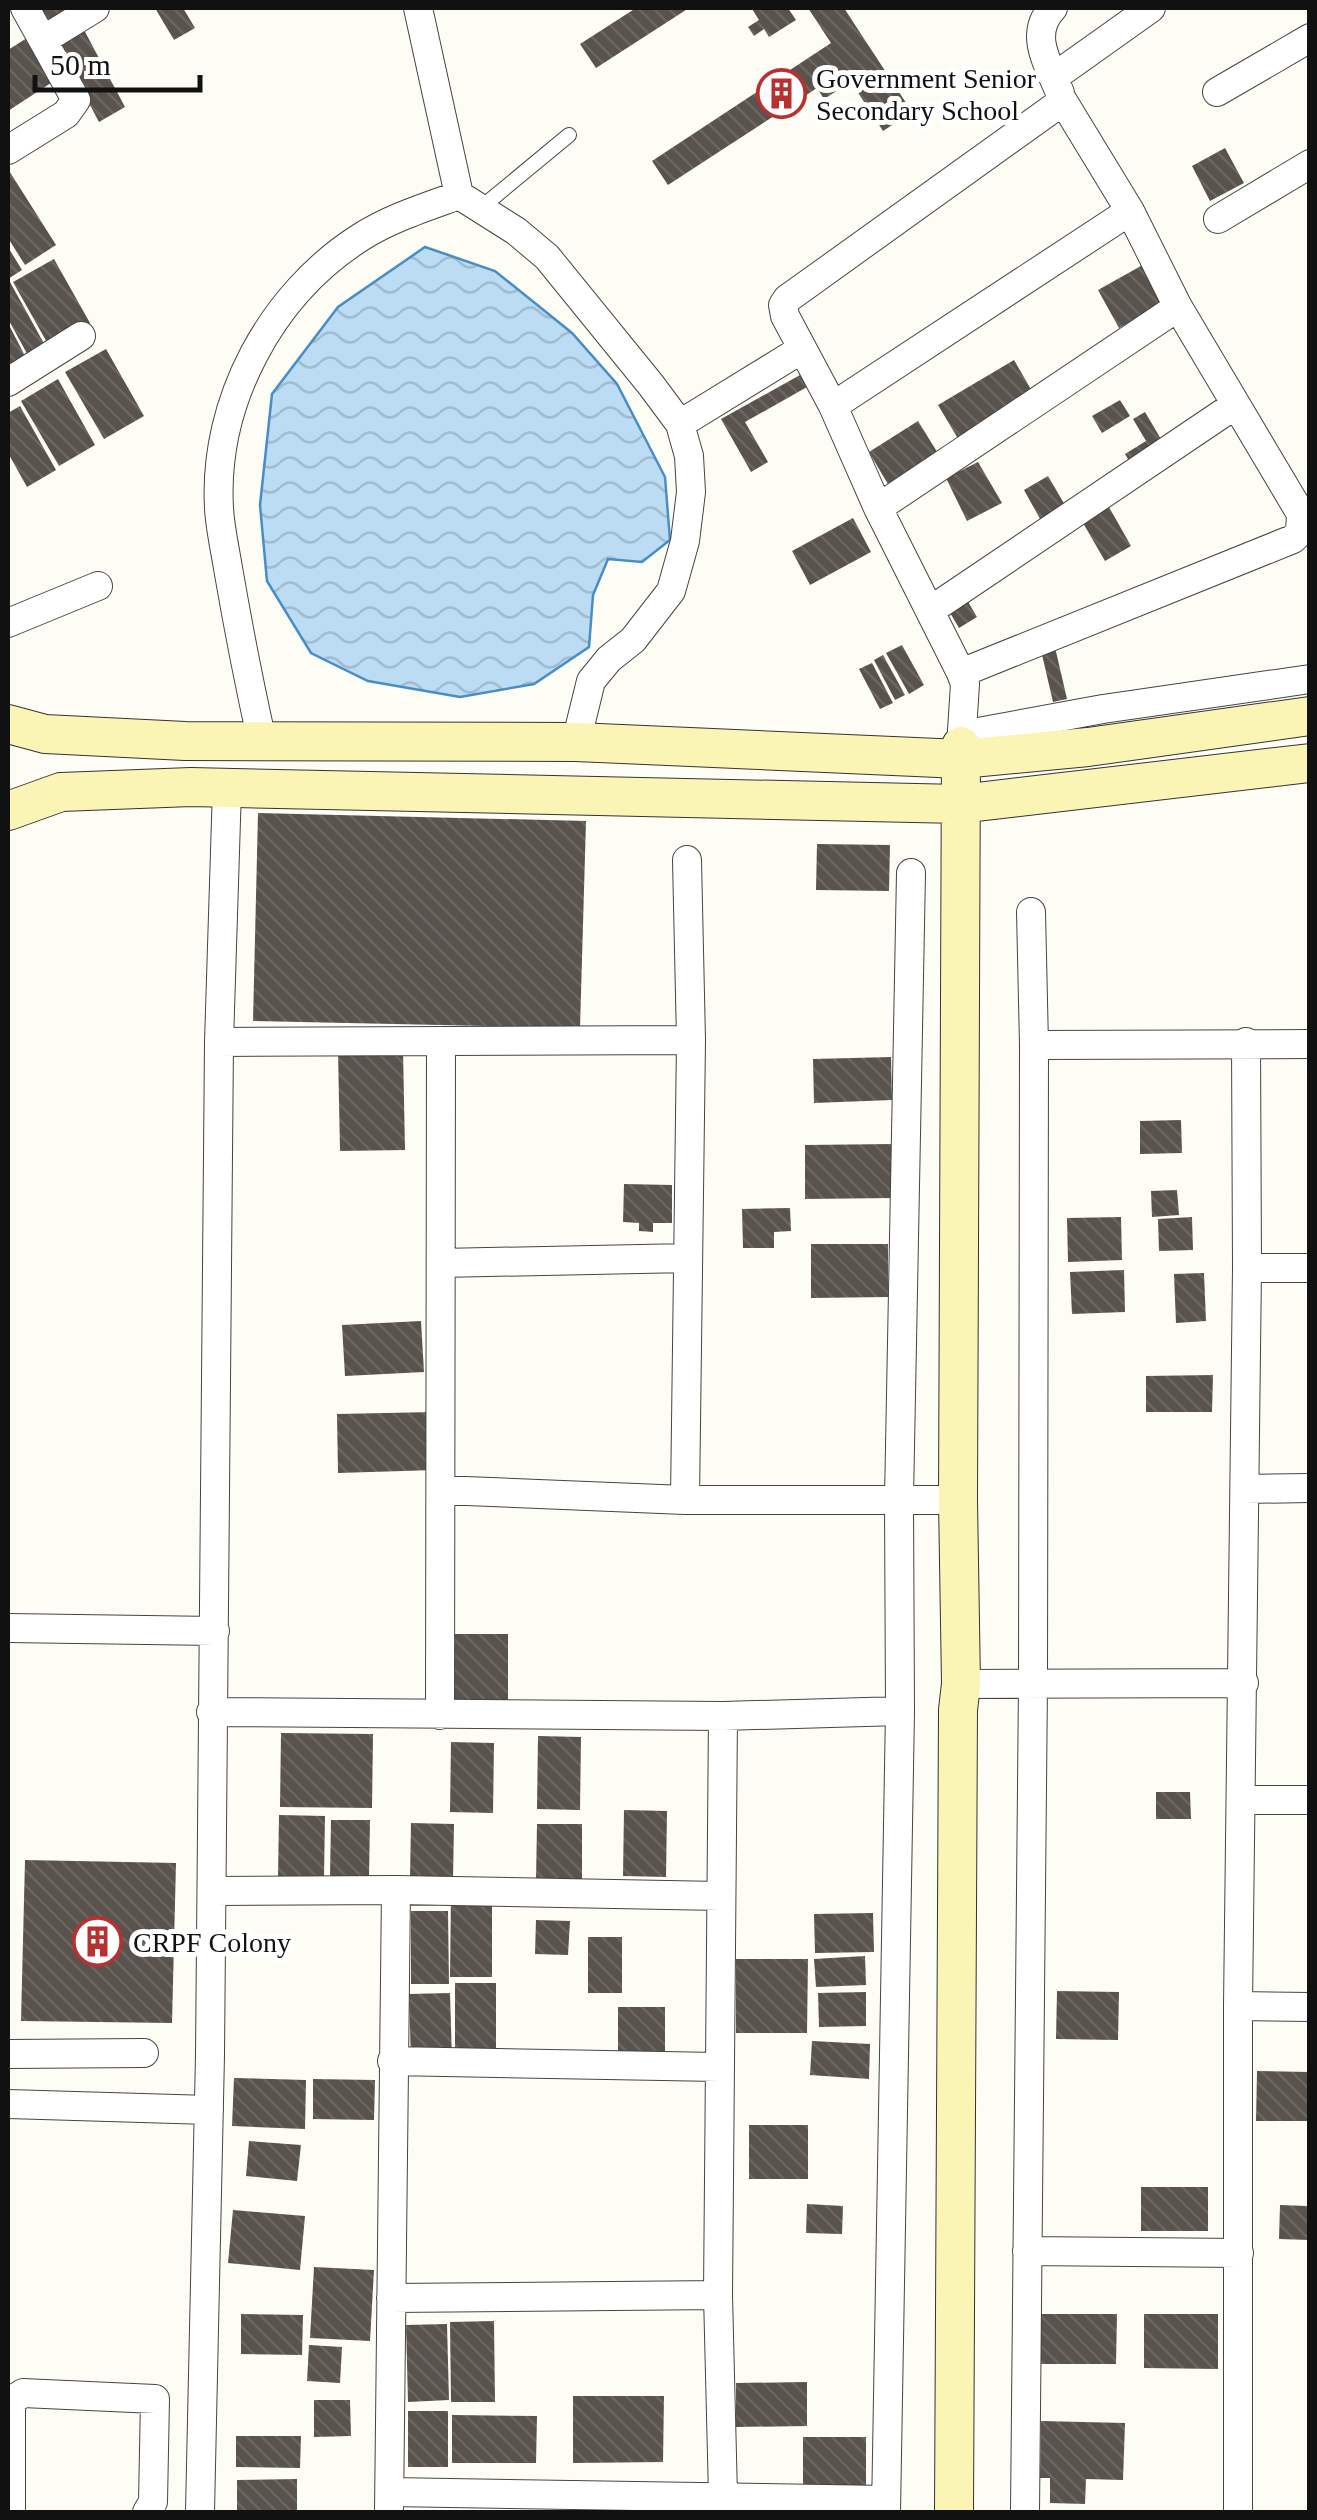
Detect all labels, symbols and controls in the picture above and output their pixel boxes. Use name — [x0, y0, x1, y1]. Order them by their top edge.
scale bar — [35, 30, 200, 92]
text: 50 m — [50, 48, 111, 81]
place label: Government Senior Secondary School — [816, 63, 1037, 126]
building icon: Government Senior Secondary School — [755, 68, 807, 120]
building icon: CRPF Colony — [72, 1916, 124, 1968]
place label: CRPF Colony — [133, 1927, 291, 1958]

